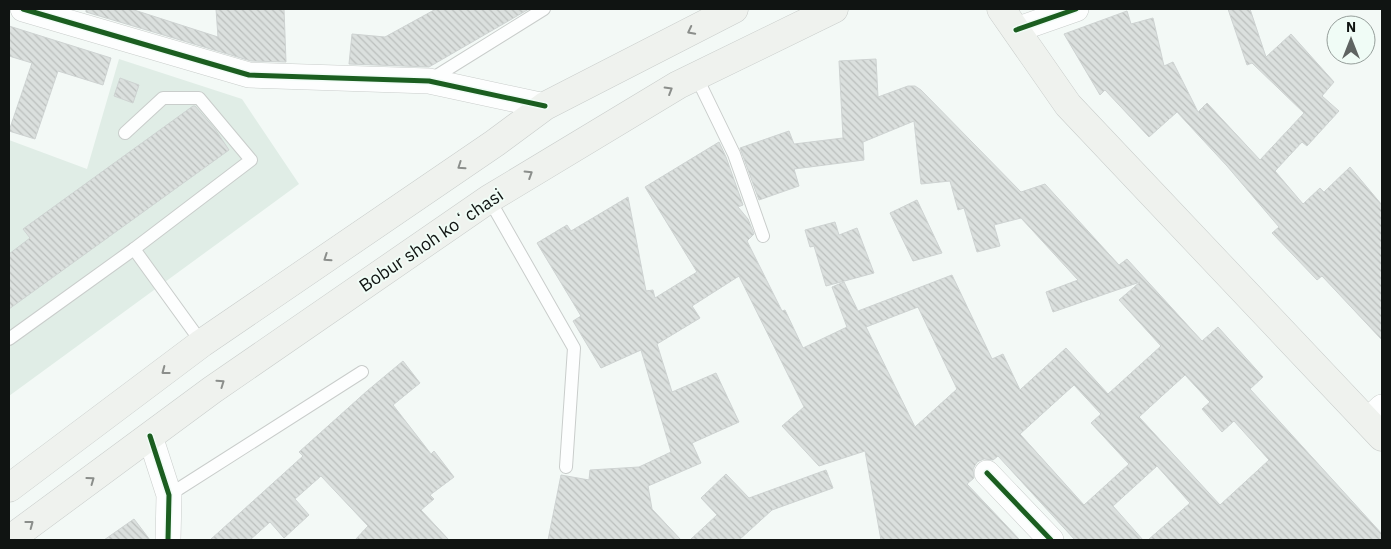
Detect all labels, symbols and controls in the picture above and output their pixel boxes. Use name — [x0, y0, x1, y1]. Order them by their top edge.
north arrow — [1326, 15, 1376, 65]
text: N — [1346, 18, 1356, 36]
one-way arrow — [687, 25, 696, 35]
one-way arrow — [663, 87, 672, 97]
one-way arrow — [457, 160, 466, 170]
one-way arrow — [524, 170, 533, 180]
street label: Bobur shoh koʻchasi — [354, 183, 508, 297]
one-way arrow — [323, 252, 333, 261]
one-way arrow — [161, 365, 171, 374]
one-way arrow — [216, 380, 225, 389]
one-way arrow — [85, 477, 94, 485]
one-way arrow — [24, 522, 33, 530]

